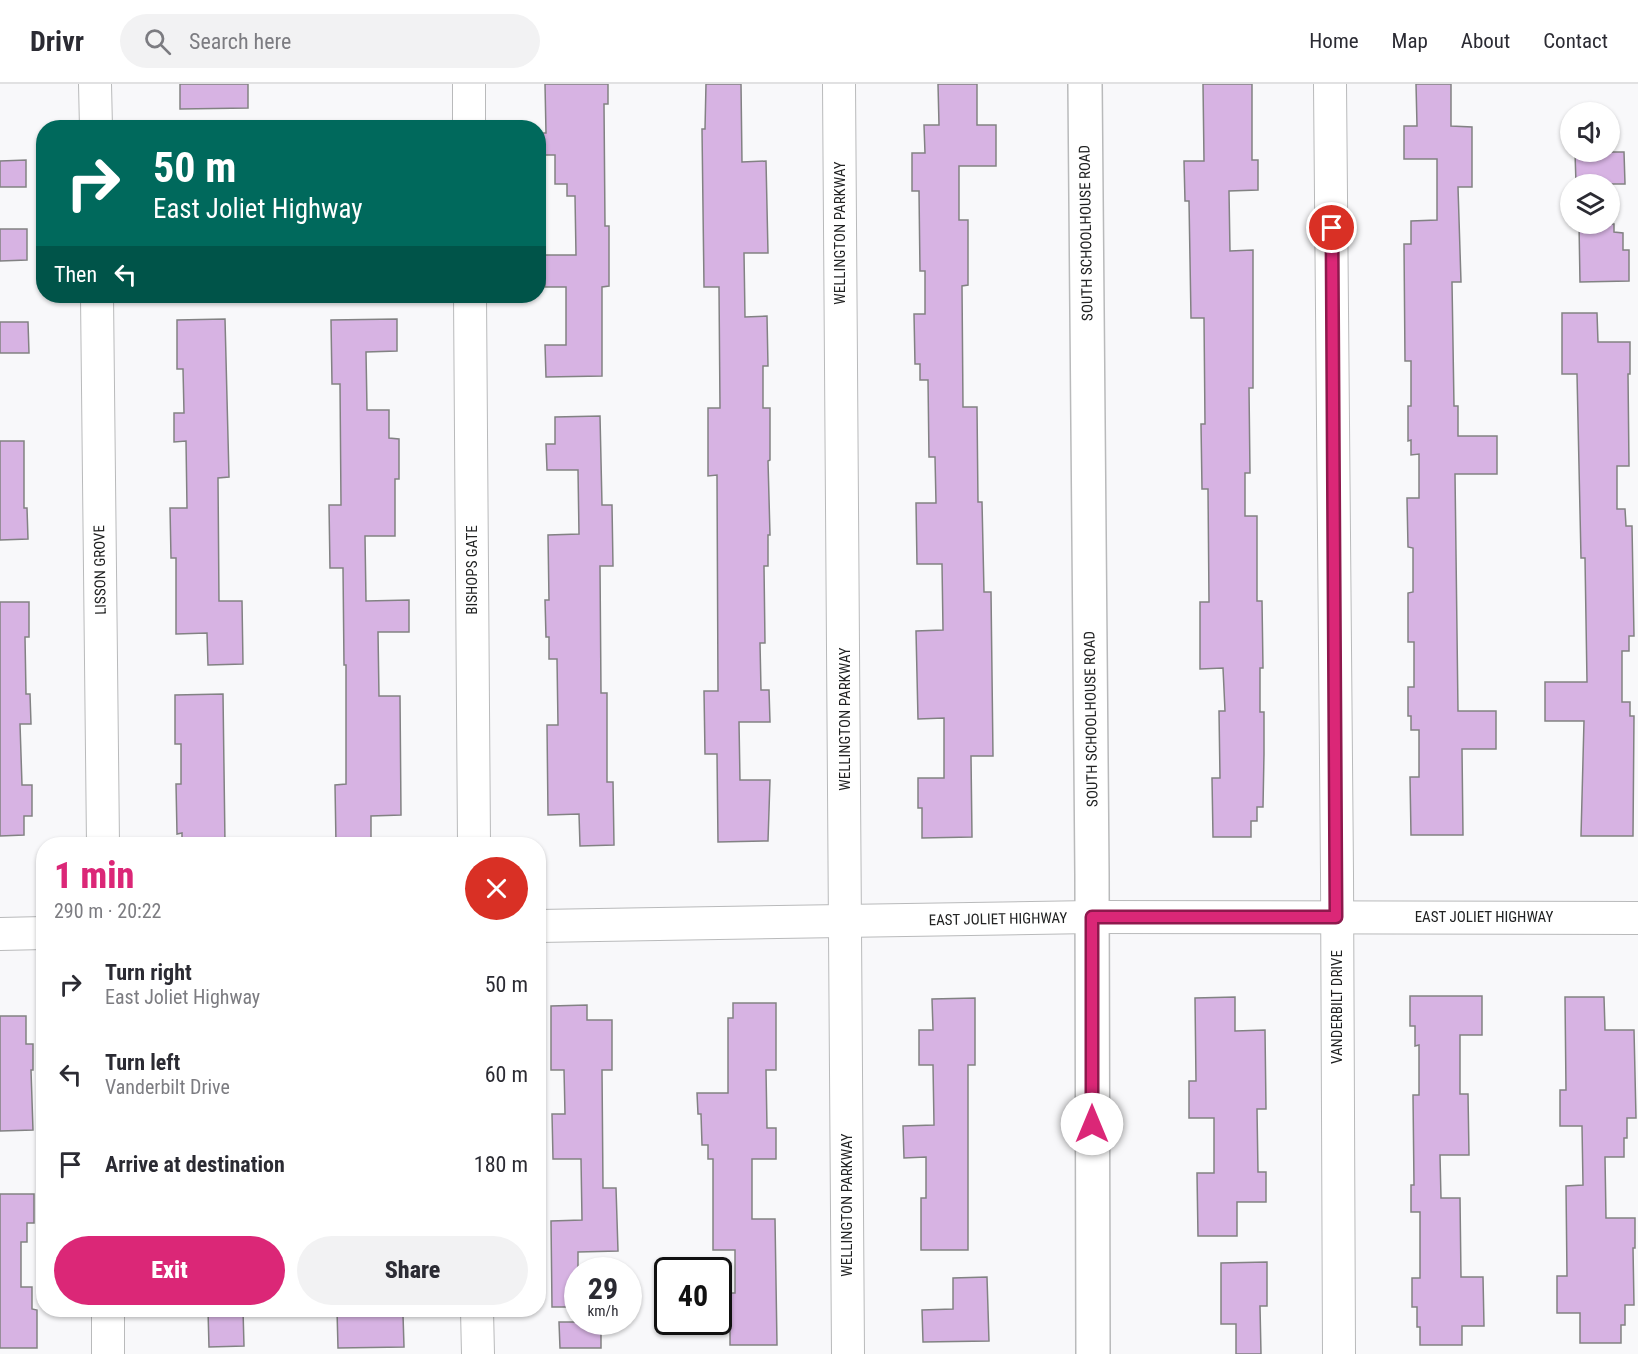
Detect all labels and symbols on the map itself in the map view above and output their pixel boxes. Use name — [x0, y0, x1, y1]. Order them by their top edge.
street label: SOUTH SCHOOLHOUSE ROAD — [1075, 145, 1097, 321]
street label: WELLINGTON PARKWAY — [831, 161, 849, 305]
pin — [1306, 202, 1357, 253]
street label: LISSON GROVE — [90, 525, 110, 615]
street label: BISHOPS GATE — [463, 525, 481, 615]
street label: SOUTH SCHOOLHOUSE ROAD — [1080, 631, 1102, 807]
street label: WELLINGTON PARKWAY — [836, 647, 854, 791]
street label: EAST JOLIET HIGHWAY — [1415, 908, 1553, 926]
street label: EAST JOLIET HIGHWAY — [928, 909, 1068, 929]
street label: VANDERBILT DRIVE — [1328, 950, 1346, 1064]
position arrow — [1060, 1092, 1124, 1156]
street label: WELLINGTON PARKWAY — [838, 1133, 856, 1277]
speed limit sign: 40 — [654, 1257, 732, 1335]

